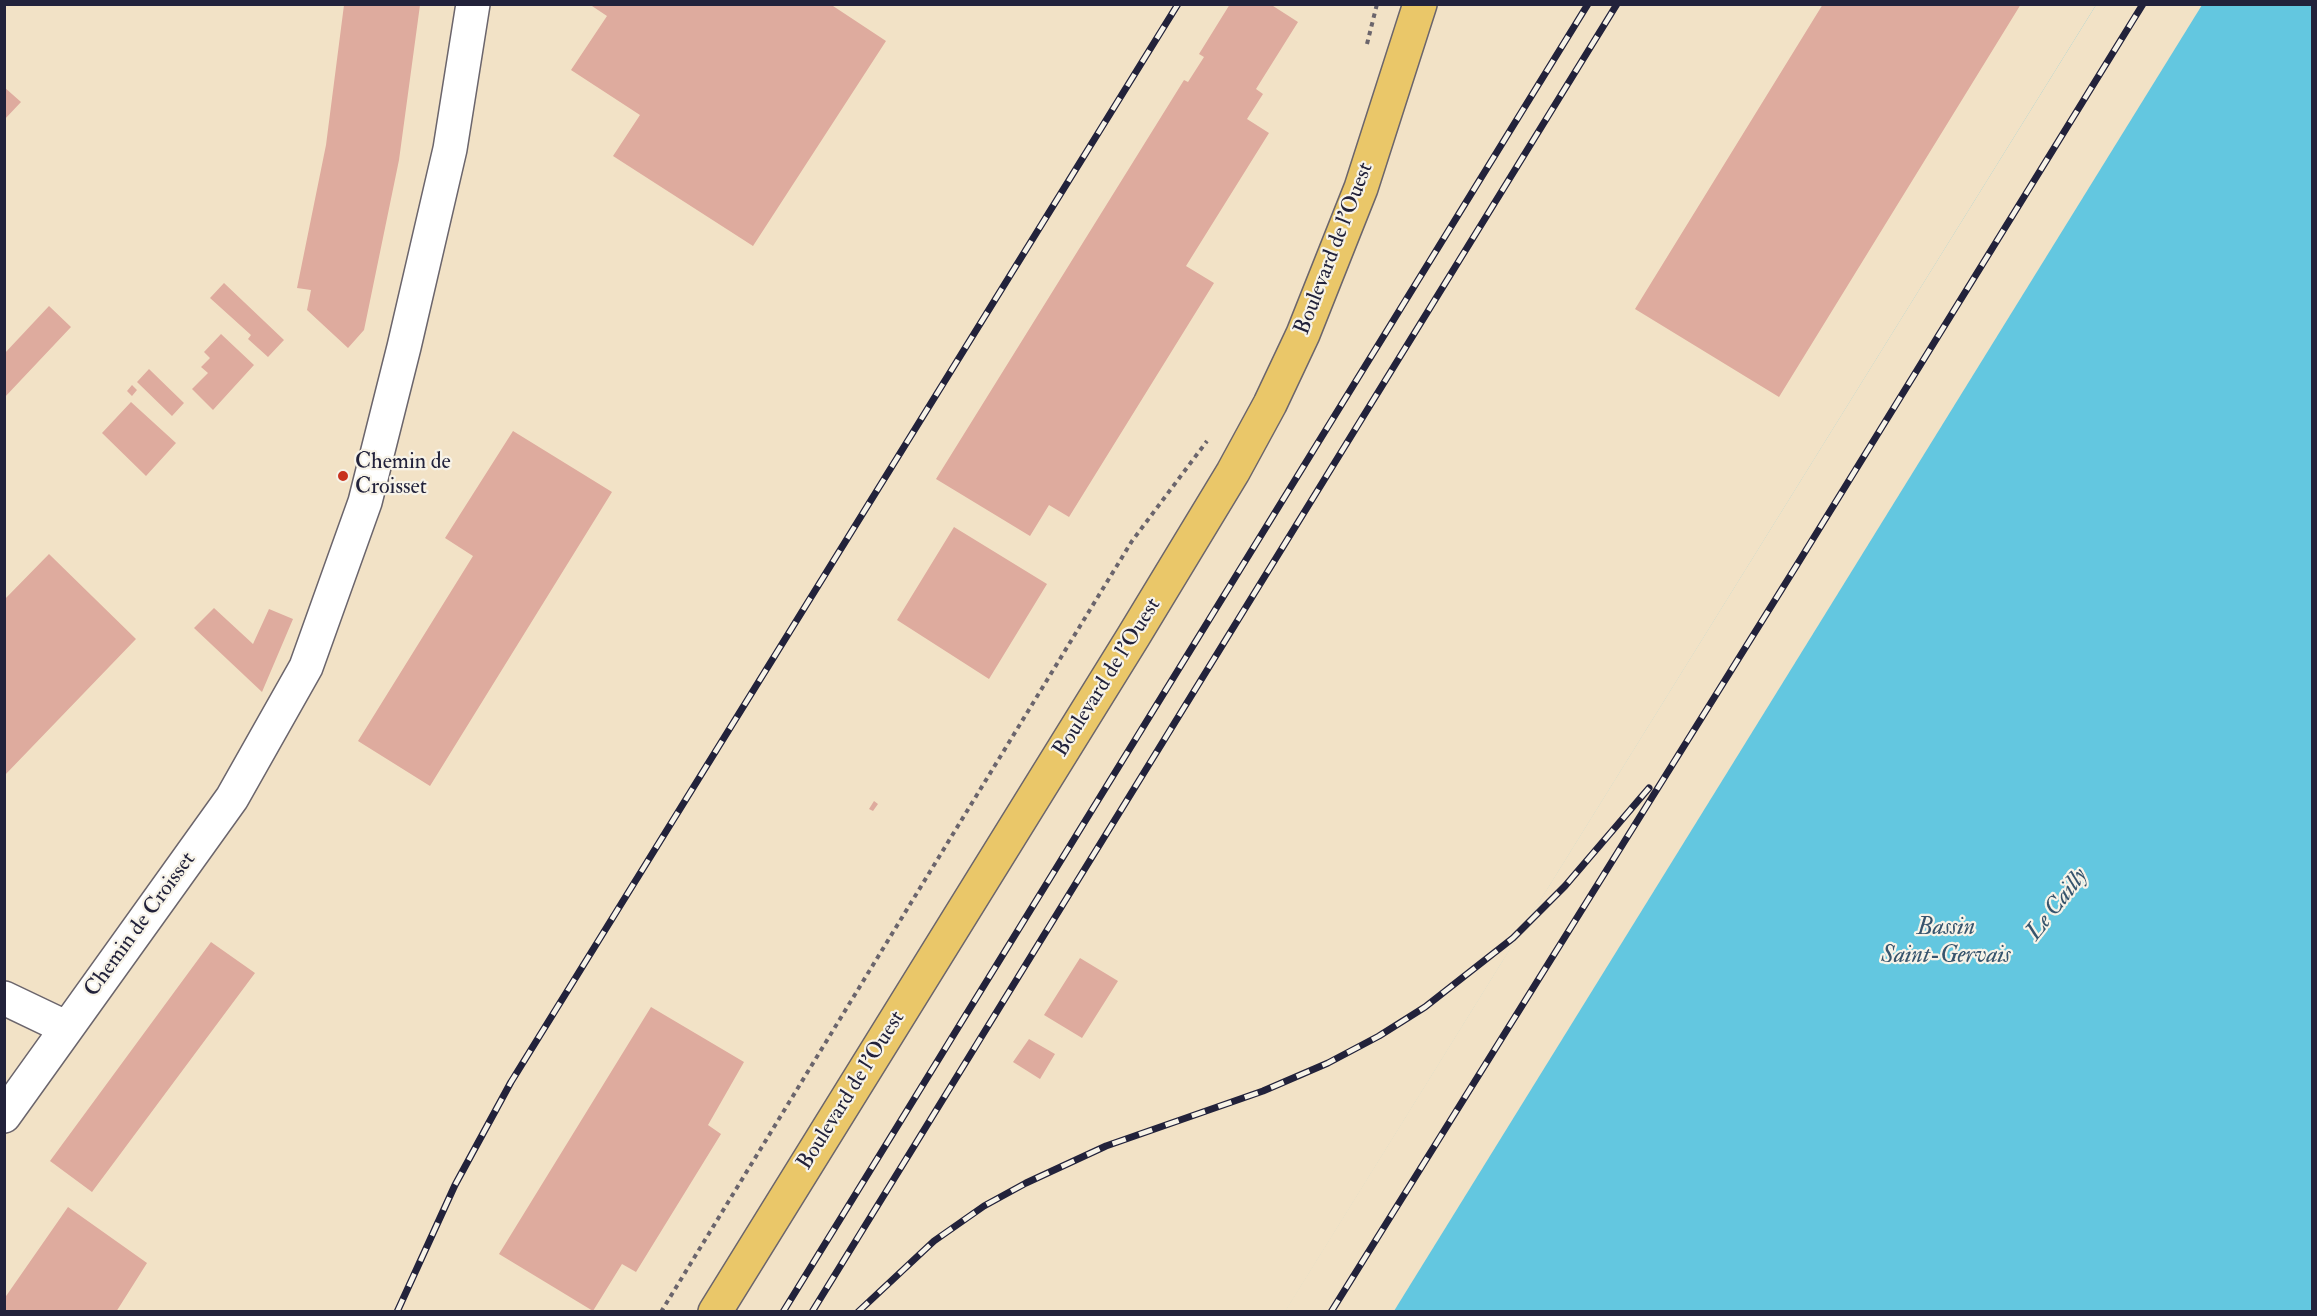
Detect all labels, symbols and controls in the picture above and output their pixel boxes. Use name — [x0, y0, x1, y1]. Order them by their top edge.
street label: Boulevard de l'Ouest — [1290, 159, 1380, 339]
place label: Chemin de Croisset — [355, 450, 451, 502]
marker: Chemin de Croisset — [336, 469, 350, 483]
street label: Boulevard de l'Ouest — [1049, 594, 1167, 762]
street label: Chemin de Croisset — [80, 848, 202, 1002]
water label: Le Cailly — [2021, 863, 2095, 947]
water label: Bassin Saint-Gervais — [1881, 915, 2011, 971]
street label: Boulevard de l'Ouest — [793, 1007, 911, 1175]

